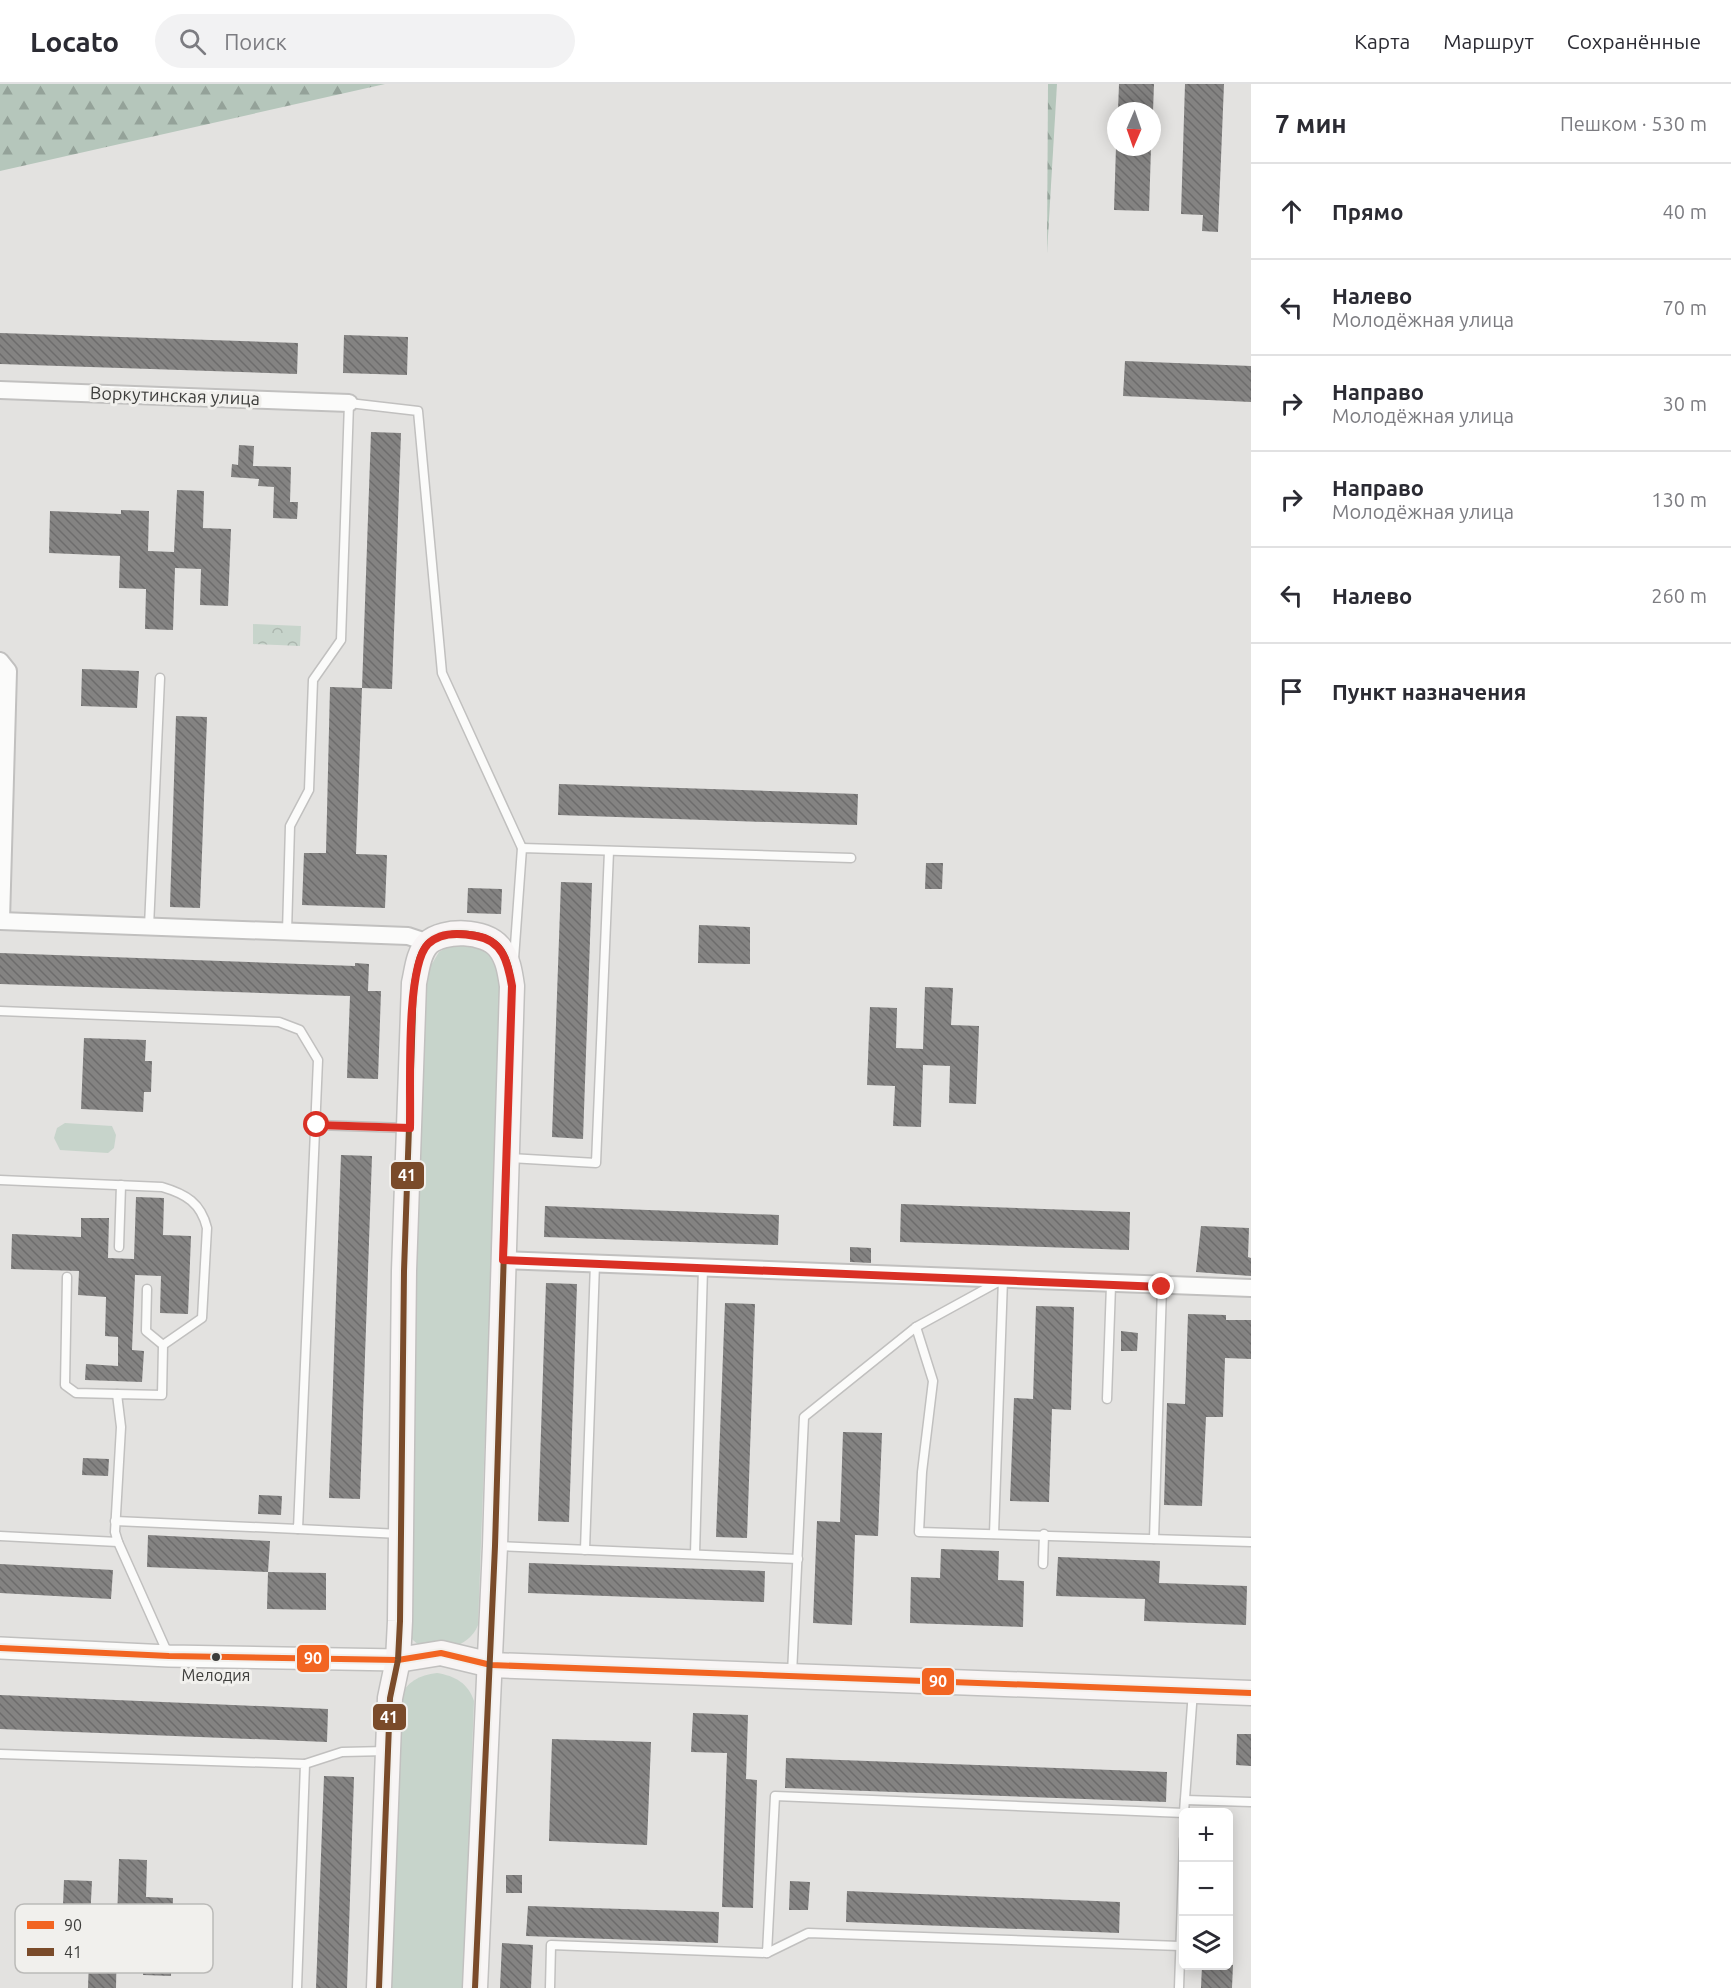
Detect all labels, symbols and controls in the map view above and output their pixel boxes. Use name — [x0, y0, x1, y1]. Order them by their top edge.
search box — [155, 14, 575, 68]
icon: search — [176, 25, 209, 58]
text: Locato — [30, 26, 119, 57]
text: Поиск — [224, 29, 287, 54]
text: Карта — [1354, 29, 1410, 53]
text: Маршрут — [1443, 29, 1534, 53]
text: Сохранённые — [1567, 29, 1701, 53]
north arrow — [1107, 102, 1161, 156]
text: 7 мин — [1275, 109, 1347, 138]
text: Пешком · 530 m — [1560, 112, 1707, 135]
icon: ahead — [1275, 195, 1308, 228]
text: Прямо — [1332, 199, 1403, 224]
text: 40 m — [1663, 200, 1707, 223]
text: Налево — [1332, 283, 1412, 308]
icon: left — [1275, 291, 1308, 324]
text: 70 m — [1663, 296, 1707, 319]
text: Молодёжная улица — [1332, 308, 1514, 331]
text: Направо — [1332, 379, 1424, 404]
street label: Воркутинская улица — [90, 382, 260, 408]
icon: right — [1275, 387, 1308, 420]
text: 30 m — [1663, 392, 1707, 415]
text: Молодёжная улица — [1332, 404, 1514, 427]
text: Направо — [1332, 475, 1424, 500]
icon: right — [1275, 483, 1308, 516]
text: 130 m — [1651, 488, 1707, 511]
text: Молодёжная улица — [1332, 500, 1514, 523]
icon: left — [1275, 579, 1308, 612]
text: Налево — [1332, 583, 1412, 608]
text: 260 m — [1651, 584, 1707, 607]
icon: arrive — [1275, 675, 1308, 708]
text: Пункт назначения — [1332, 679, 1526, 704]
route start — [303, 1111, 329, 1137]
line badge: 41 — [390, 1161, 425, 1190]
text: 41 — [398, 1166, 416, 1184]
route end — [1148, 1273, 1174, 1299]
line badge: 90 — [296, 1644, 330, 1673]
text: 90 — [304, 1649, 322, 1667]
marker: Мелодия — [210, 1651, 222, 1663]
place label: Мелодия — [182, 1666, 250, 1684]
line badge: 90 — [921, 1667, 955, 1696]
text: 90 — [929, 1672, 947, 1690]
line badge: 41 — [372, 1703, 407, 1731]
text: 41 — [380, 1708, 398, 1726]
map controls — [1179, 1808, 1233, 1970]
button: + — [1179, 1808, 1233, 1862]
button: − — [1179, 1862, 1233, 1916]
legend — [15, 1904, 213, 1973]
text: 90 — [64, 1916, 82, 1934]
button: layers — [1179, 1916, 1233, 1970]
text: 41 — [64, 1943, 82, 1961]

